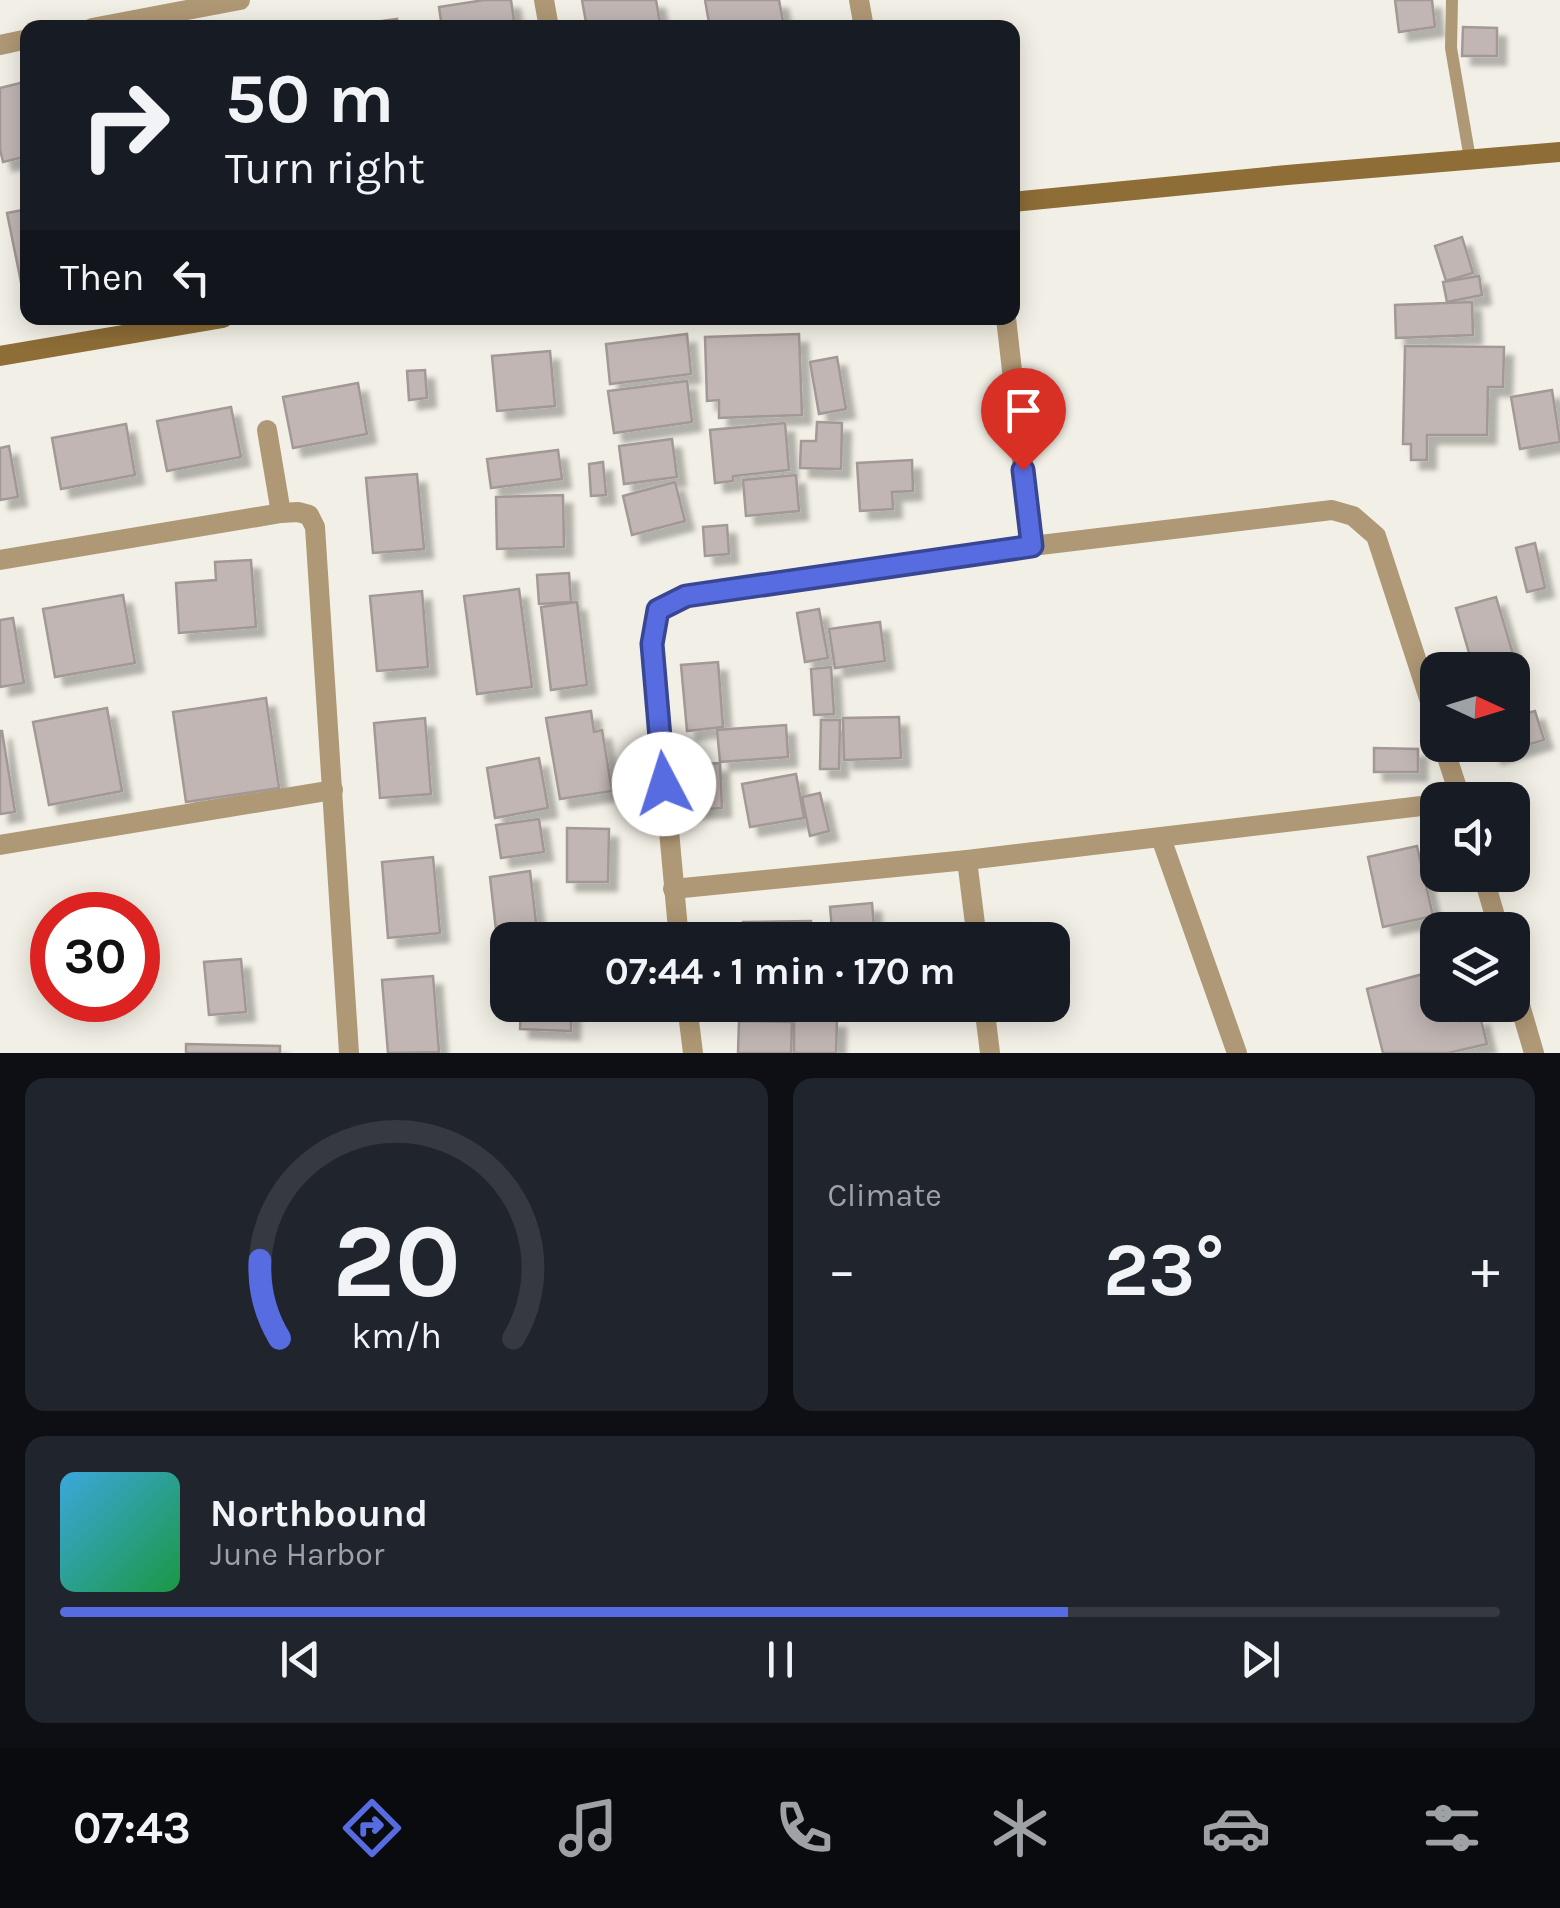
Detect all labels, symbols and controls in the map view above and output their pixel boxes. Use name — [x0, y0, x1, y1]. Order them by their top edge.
text: 50 m — [225, 58, 394, 140]
icon: right — [60, 60, 190, 190]
text: Turn right — [225, 142, 425, 194]
icon: left — [164, 250, 219, 305]
text: Then — [60, 255, 144, 300]
pin — [981, 368, 1066, 471]
icon: arrive — [996, 383, 1051, 438]
north arrow — [1420, 652, 1530, 762]
map controls — [1420, 652, 1530, 1022]
position arrow — [612, 732, 716, 836]
button: sound — [1420, 782, 1530, 892]
speed limit sign: 30 — [30, 892, 160, 1022]
button: layers — [1420, 912, 1530, 1022]
text: 07:44 · 1 min · 170 m — [605, 949, 955, 994]
text: Climate — [828, 1177, 942, 1214]
text: 20 — [332, 1201, 461, 1322]
text: 23° — [1103, 1226, 1224, 1314]
text: − — [828, 1238, 856, 1302]
text: + — [1471, 1238, 1500, 1302]
text: km/h — [351, 1315, 442, 1357]
text: Northbound — [210, 1491, 428, 1536]
text: June Harbor — [210, 1536, 384, 1573]
icon: previous — [273, 1632, 328, 1687]
icon: pause — [753, 1632, 808, 1687]
icon: next — [1233, 1632, 1288, 1687]
icon: directions — [337, 1793, 407, 1863]
icon: music — [553, 1793, 623, 1863]
icon: phone — [769, 1793, 839, 1863]
icon: climate — [985, 1793, 1055, 1863]
icon: car — [1201, 1793, 1271, 1863]
icon: filters — [1417, 1793, 1487, 1863]
text: 07:43 — [73, 1802, 191, 1854]

